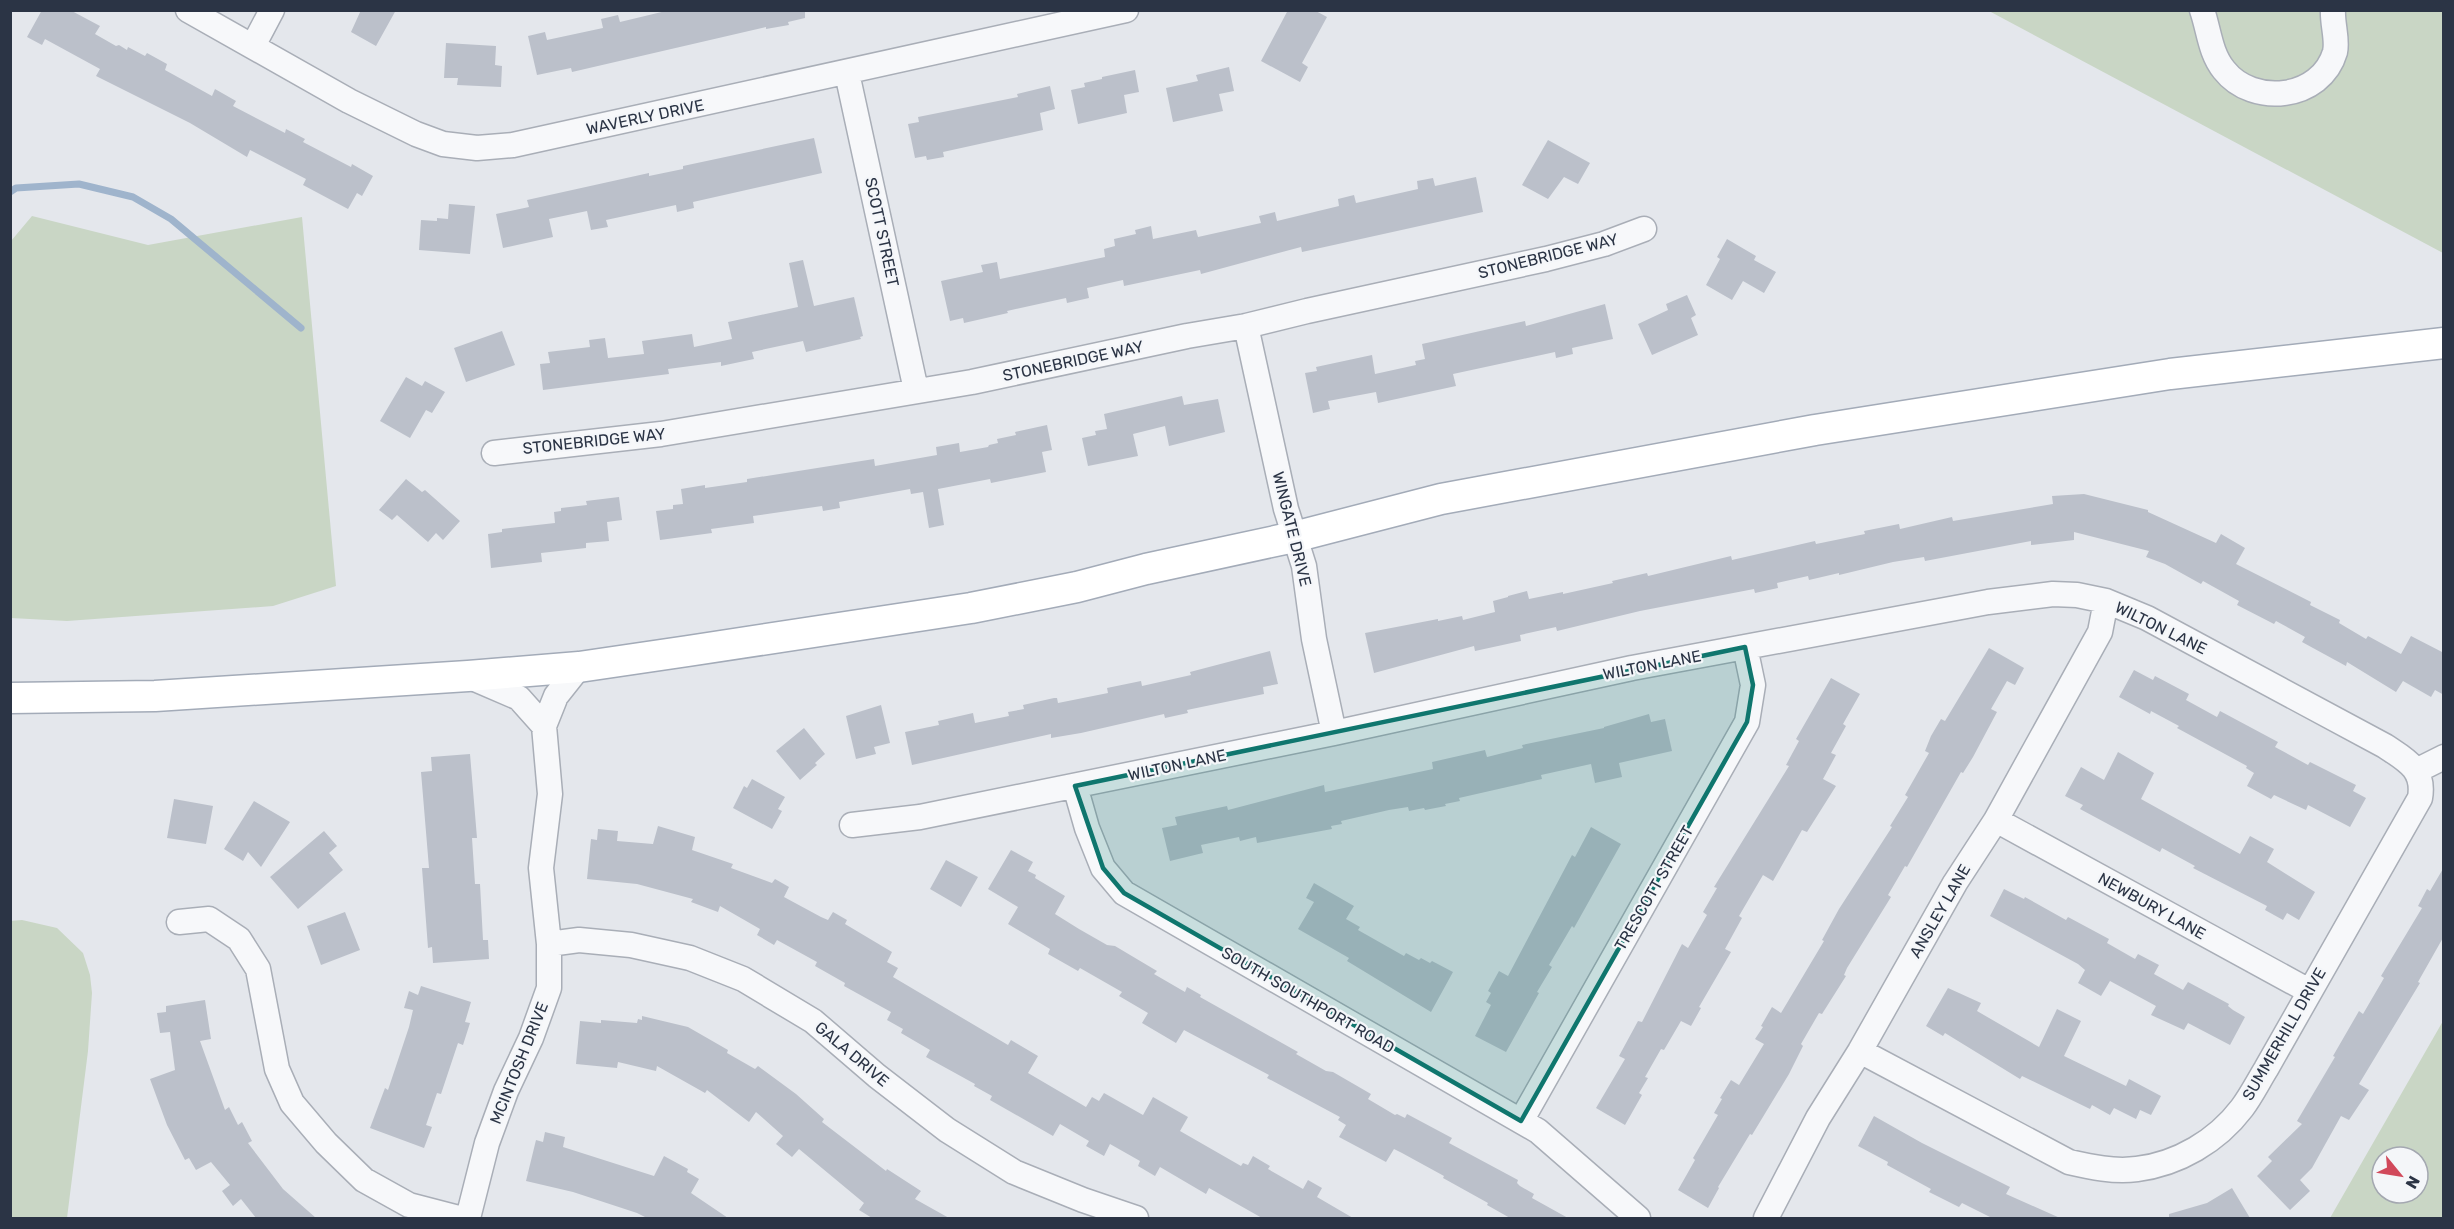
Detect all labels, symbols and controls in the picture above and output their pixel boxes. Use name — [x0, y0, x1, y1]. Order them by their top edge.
street label: WAVERLY DRIVE — [584, 95, 706, 139]
street label: SCOTT STREET — [861, 176, 903, 288]
street label: STONEBRIDGE WAY — [1476, 229, 1620, 283]
street label: STONEBRIDGE WAY — [1001, 337, 1145, 385]
street label: STONEBRIDGE WAY — [522, 424, 666, 458]
street label: WINGATE DRIVE — [1269, 470, 1315, 588]
street label: WILTON LANE — [2112, 598, 2210, 658]
street label: WILTON LANE — [1601, 646, 1703, 684]
street label: WILTON LANE — [1126, 745, 1228, 785]
street label: TRESCOTT STREET — [1611, 822, 1697, 954]
street label: ANSLEY LANE — [1906, 861, 1974, 961]
street label: NEWBURY LANE — [2095, 869, 2209, 943]
street label: SOUTH SOUTHPORT ROAD — [1218, 943, 1398, 1057]
street label: SUMMERHILL DRIVE — [2238, 964, 2330, 1104]
street label: MCINTOSH DRIVE — [486, 999, 552, 1127]
street label: GALA DRIVE — [811, 1018, 893, 1090]
north arrow — [2370, 1145, 2430, 1205]
text: N — [2401, 1173, 2424, 1192]

